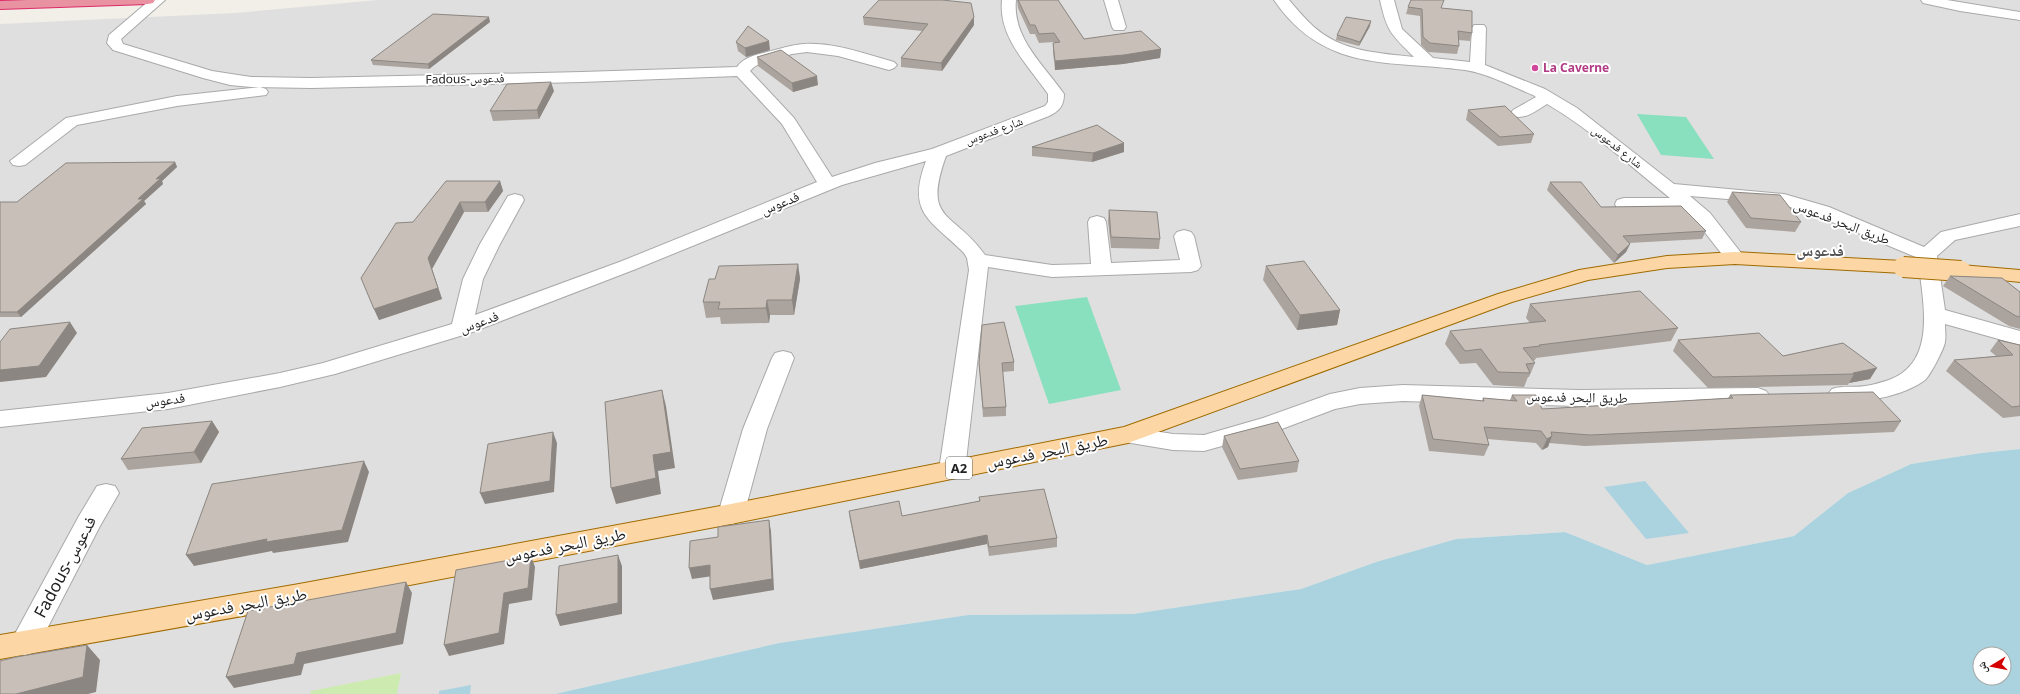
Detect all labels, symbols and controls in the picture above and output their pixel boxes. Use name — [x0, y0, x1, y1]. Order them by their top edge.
place label: La Caverne — [1543, 59, 1609, 76]
marker: La Caverne — [1530, 63, 1540, 73]
street label: Fadous-فدعوس — [425, 69, 505, 88]
street label: شارع فدعوس — [962, 112, 1025, 149]
street label: شارع فدعوس — [1588, 121, 1646, 172]
street label: فدعوس — [758, 186, 802, 219]
street label: طريق البحر فدعوس — [1791, 194, 1893, 250]
district label: فدعوس — [1796, 239, 1844, 261]
street label: فدعوس — [457, 306, 501, 337]
street label: طريق البحر فدعوس — [1526, 386, 1628, 408]
street label: فدعوس — [144, 387, 186, 412]
street label: طريق البحر فدعوس — [984, 427, 1110, 474]
road number: A2 — [946, 457, 972, 479]
street label: Fadous-فدعوس — [28, 512, 101, 622]
street label: طريق البحر فدعوس — [502, 521, 628, 568]
street label: طريق البحر فدعوس — [183, 581, 309, 626]
north arrow — [1972, 646, 2012, 686]
text: ش — [1973, 660, 1991, 675]

